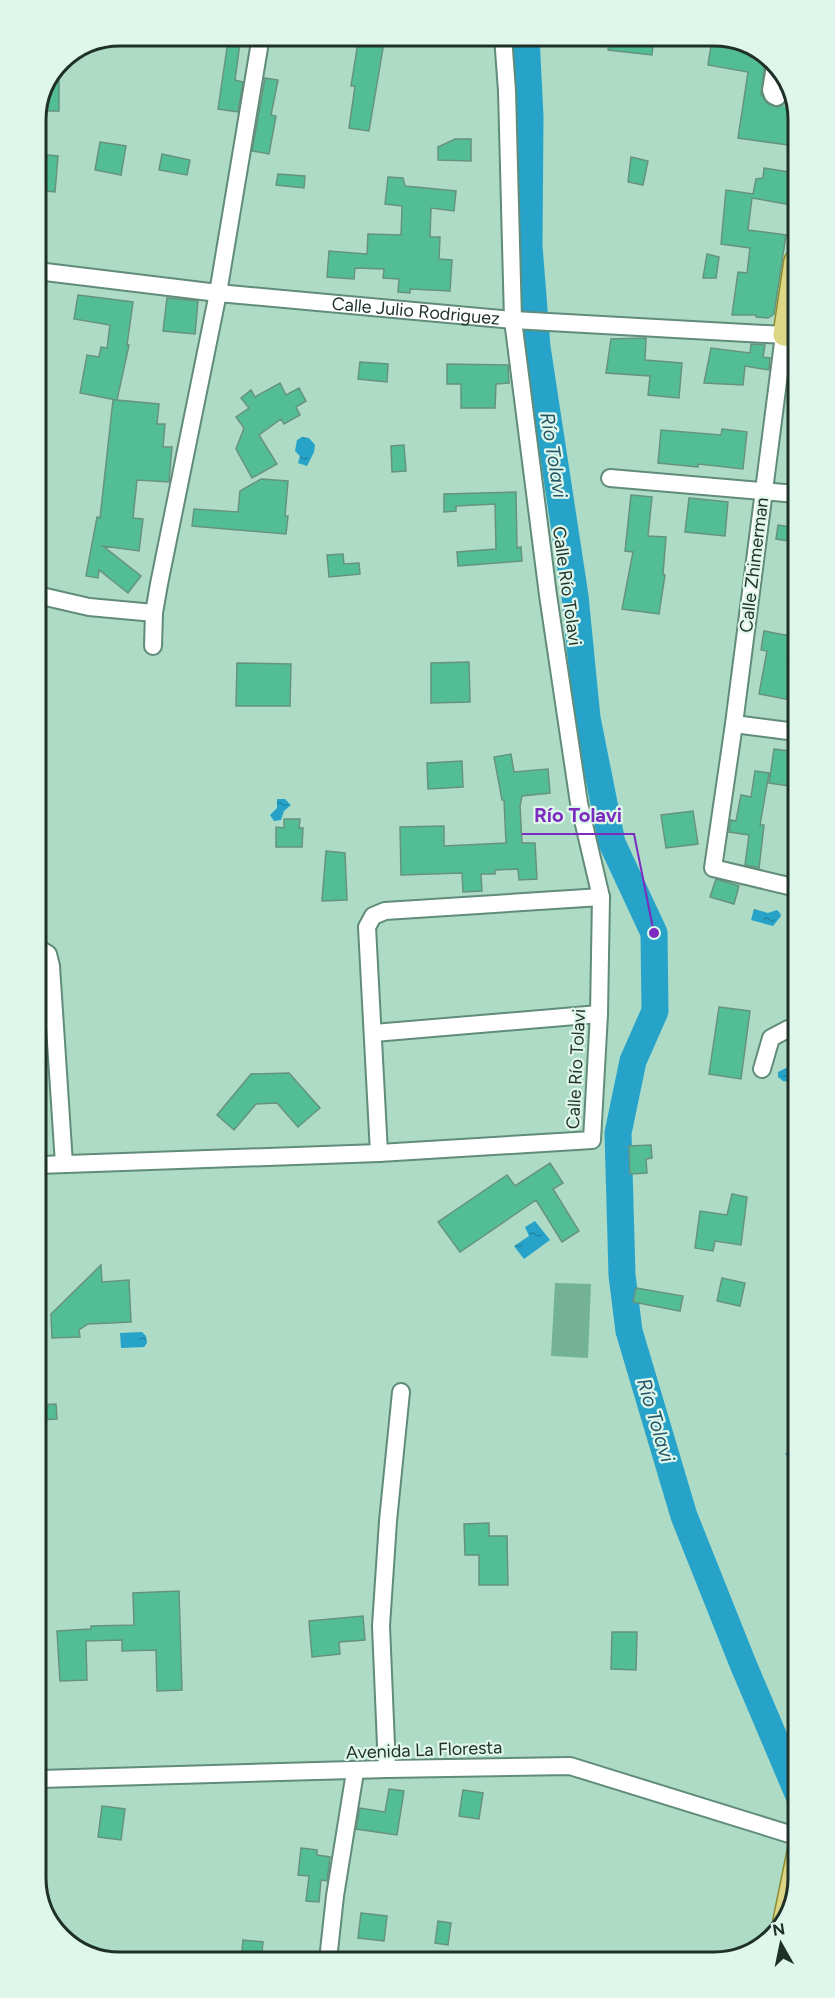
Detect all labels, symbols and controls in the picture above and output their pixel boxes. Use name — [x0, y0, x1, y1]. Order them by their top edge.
street label: Calle Julio Rodriguez — [331, 292, 501, 330]
water label: Río Tolavi — [535, 410, 573, 500]
street label: Calle Zhimerman — [735, 496, 773, 634]
street label: Calle Río Tolavi — [548, 525, 586, 647]
callout: Río Tolavi — [522, 796, 634, 834]
text: Río Tolavi — [534, 803, 622, 827]
street label: Calle Río Tolavi — [562, 1008, 590, 1130]
water label: Río Tolavi — [632, 1375, 680, 1465]
street label: Avenida La Floresta — [345, 1736, 503, 1764]
north arrow — [751, 1914, 811, 1974]
text: N — [771, 1919, 786, 1940]

